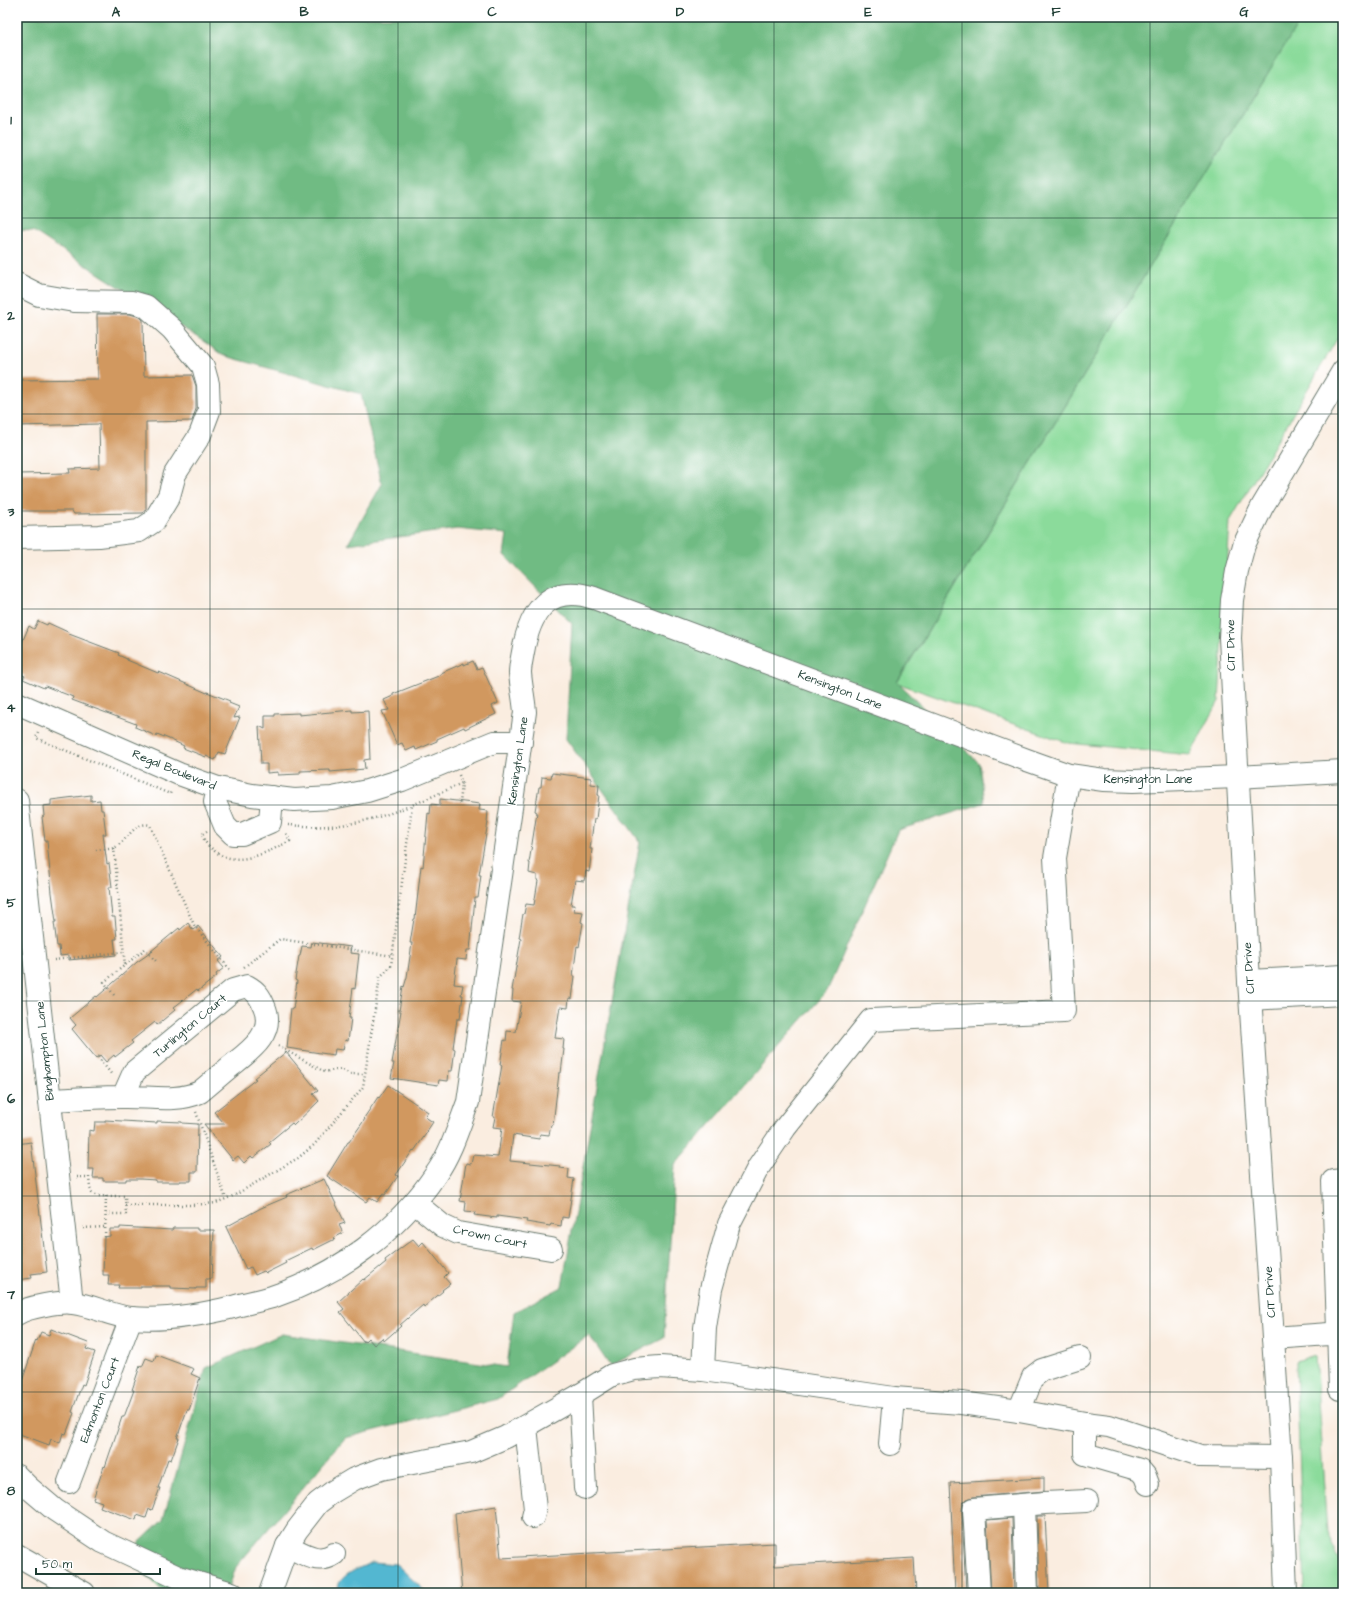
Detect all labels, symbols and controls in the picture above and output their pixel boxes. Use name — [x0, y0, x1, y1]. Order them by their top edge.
text: A — [112, 3, 121, 21]
text: B — [299, 3, 309, 21]
text: C — [487, 3, 497, 21]
text: D — [676, 3, 685, 21]
text: E — [864, 3, 872, 21]
text: F — [1051, 3, 1061, 21]
text: G — [1239, 3, 1249, 21]
text: 1 — [10, 111, 12, 129]
text: 2 — [6, 307, 15, 325]
text: 3 — [7, 503, 15, 521]
street label: CIT Drive — [1222, 619, 1240, 671]
street label: Kensington Lane — [795, 666, 885, 715]
text: 4 — [7, 699, 16, 717]
street label: Kensington Lane — [503, 715, 534, 806]
street label: Regal Boulevard — [129, 745, 218, 795]
street label: Kensington Lane — [1103, 771, 1193, 789]
text: 5 — [6, 894, 16, 912]
street label: CIT Drive — [1239, 941, 1259, 994]
street label: Turlington Court — [150, 990, 231, 1063]
street label: Binghampton Lane — [31, 1000, 60, 1102]
text: 6 — [7, 1090, 16, 1108]
street label: Crown Court — [451, 1221, 529, 1253]
street label: CIT Drive — [1260, 1265, 1280, 1318]
text: 7 — [6, 1286, 16, 1304]
street label: Edmonton Court — [76, 1355, 124, 1445]
text: 8 — [7, 1482, 16, 1500]
scale bar — [36, 1550, 160, 1576]
text: 50 m — [42, 1556, 73, 1573]

